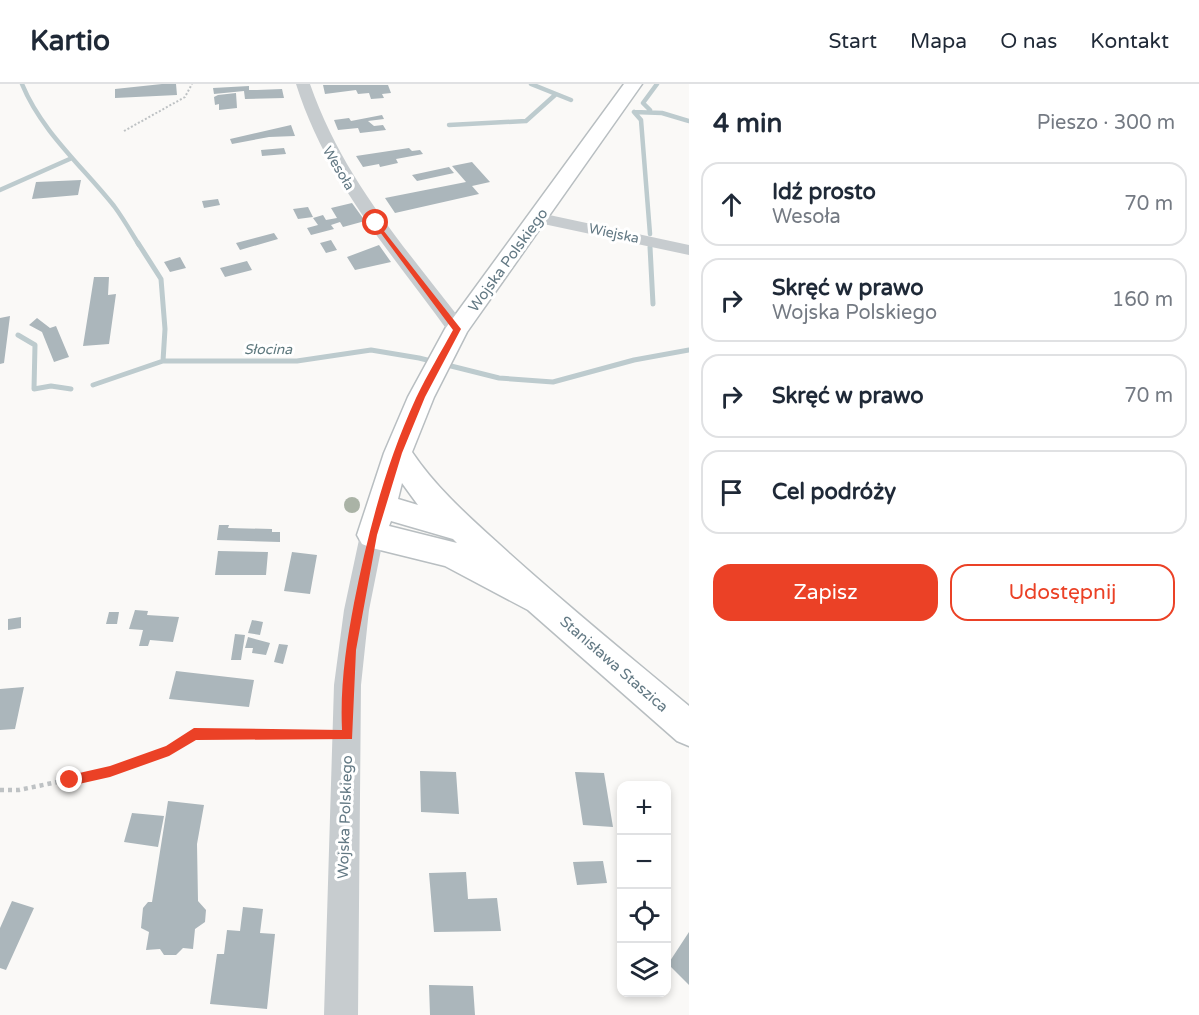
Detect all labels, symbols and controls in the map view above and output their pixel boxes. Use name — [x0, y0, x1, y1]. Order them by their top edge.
text: Kartio — [30, 24, 110, 58]
text: Start — [829, 29, 877, 54]
text: Mapa — [910, 29, 967, 54]
text: O nas — [1000, 29, 1057, 54]
text: Kontakt — [1090, 29, 1169, 54]
text: 4 min — [713, 108, 782, 139]
text: Pieszo · 300 m — [1037, 111, 1175, 135]
street label: Wesoła — [319, 143, 358, 193]
text: Idź prosto — [772, 179, 876, 205]
icon: ahead — [715, 188, 748, 221]
text: 70 m — [1124, 192, 1173, 216]
street label: Wojska Polskiego — [464, 205, 552, 315]
text: Wesoła — [772, 205, 841, 229]
route start — [362, 209, 388, 235]
street label: Wiejska — [587, 220, 641, 247]
text: Skręć w prawo — [772, 275, 924, 301]
icon: right — [715, 284, 748, 317]
text: 160 m — [1112, 288, 1173, 312]
text: Wojska Polskiego — [772, 301, 937, 325]
water label: Słocina — [244, 341, 293, 358]
icon: right — [715, 380, 748, 413]
text: Skręć w prawo — [772, 383, 924, 409]
text: 70 m — [1124, 384, 1173, 408]
icon: arrive — [715, 476, 748, 509]
text: Cel podróży — [772, 479, 896, 505]
button: Zapisz — [713, 564, 938, 621]
button: Udostępnij — [950, 564, 1175, 621]
street label: Stanisława Staszica — [556, 612, 672, 716]
street label: Wojska Polskiego — [334, 755, 356, 879]
route end — [56, 766, 82, 792]
map controls — [617, 781, 671, 997]
button: + — [617, 781, 671, 835]
button: − — [617, 835, 671, 889]
button: locate — [617, 889, 671, 943]
button: layers — [617, 943, 671, 997]

